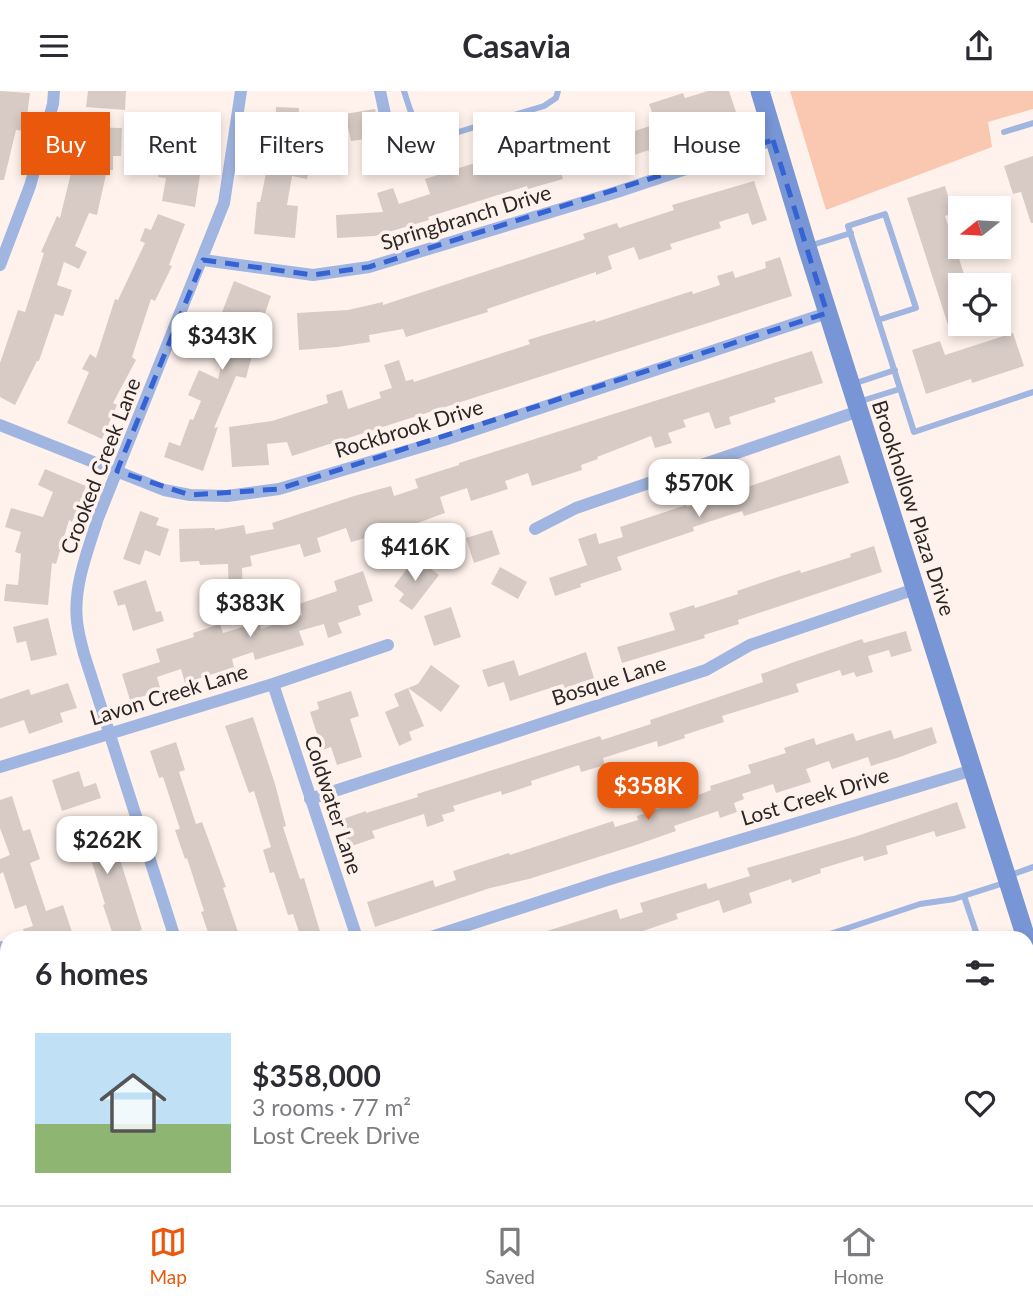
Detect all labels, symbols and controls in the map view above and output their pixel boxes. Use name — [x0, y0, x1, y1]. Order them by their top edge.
text: Casavia — [462, 26, 571, 65]
icon: menu — [35, 27, 73, 65]
icon: share — [960, 27, 998, 65]
chip: Buy — [21, 112, 110, 175]
chip: Rent — [124, 112, 221, 175]
chip: Filters — [235, 112, 348, 175]
chip: New — [362, 112, 459, 175]
chip: Apartment — [473, 112, 635, 175]
chip: House — [649, 112, 765, 175]
street label: Springbranch Drive — [377, 179, 554, 254]
north arrow — [948, 196, 1012, 259]
map controls — [948, 196, 1011, 336]
button: locate — [948, 273, 1011, 336]
pin: $343K — [173, 313, 271, 372]
text: $343K — [187, 321, 257, 349]
street label: Crooked Creek Lane — [54, 374, 145, 557]
street label: Rockbrook Drive — [331, 393, 486, 462]
street label: Brookhollow Plaza Drive — [868, 397, 961, 618]
pin: $570K — [650, 459, 748, 519]
text: $570K — [664, 468, 734, 496]
pin: $416K — [366, 524, 464, 583]
text: $416K — [380, 532, 450, 560]
pin: $383K — [201, 580, 299, 639]
text: $383K — [215, 588, 285, 616]
street label: Bosque Lane — [548, 649, 669, 710]
street label: Lavon Creek Lane — [87, 658, 251, 729]
street label: Coldwater Lane — [300, 732, 369, 877]
street label: Lost Creek Drive — [738, 761, 892, 830]
pin: $358K — [599, 763, 697, 822]
text: $358K — [613, 771, 683, 799]
pin: $262K — [58, 817, 156, 876]
text: $262K — [72, 825, 142, 853]
icon: filters — [961, 954, 999, 992]
text: 6 homes — [35, 955, 148, 991]
text: $358,000 — [252, 1057, 381, 1093]
icon: home — [91, 1061, 175, 1145]
icon: heart — [961, 1084, 999, 1122]
text: 3 rooms · 77 m² — [252, 1093, 411, 1121]
text: Lost Creek Drive — [252, 1121, 420, 1149]
tab: Map — [149, 1223, 187, 1288]
tab: Saved — [485, 1223, 535, 1288]
tab: Home — [833, 1223, 884, 1288]

